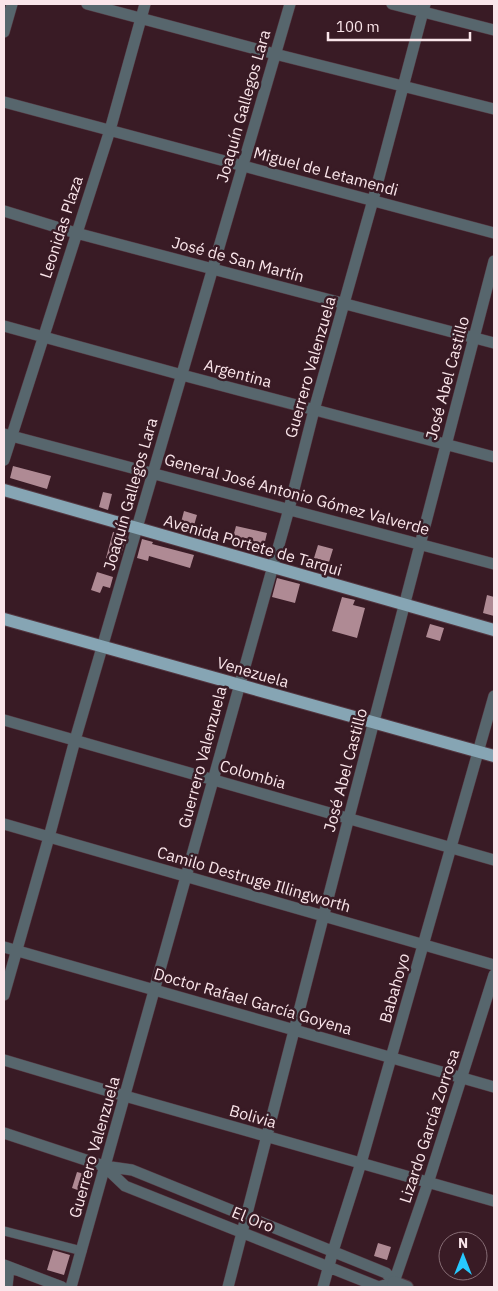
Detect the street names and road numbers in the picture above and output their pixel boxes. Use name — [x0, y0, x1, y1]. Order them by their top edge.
street label: Joaquín Gallegos Lara — [212, 27, 274, 185]
street label: Miguel de Letamendi — [251, 142, 401, 200]
street label: Leonidas Plaza — [35, 173, 87, 281]
street label: José de San Martín — [170, 232, 306, 286]
street label: Guerrero Valenzuela — [280, 294, 340, 440]
street label: José Abel Castillo — [421, 314, 473, 442]
street label: Argentina — [202, 354, 274, 392]
street label: Joaquín Gallegos Lara — [99, 415, 161, 573]
street label: General José Antonio Gómez Valverde — [162, 449, 432, 539]
street label: Avenida Portete de Tarqui — [162, 510, 344, 580]
street label: Venezuela — [215, 652, 292, 692]
street label: Guerrero Valenzuela — [173, 683, 231, 830]
street label: José Abel Castillo — [319, 706, 371, 834]
street label: Colombia — [218, 755, 289, 793]
street label: Camilo Destruge Illingworth — [155, 842, 353, 916]
street label: Babahoyo — [375, 951, 413, 1025]
street label: Doctor Rafael García Goyena — [152, 963, 355, 1039]
street label: Lizardo García Zorrosa — [395, 1046, 463, 1206]
street label: Guerrero Valenzuela — [64, 1074, 124, 1220]
street label: Bolivia — [227, 1100, 279, 1132]
street label: El Oro — [229, 1202, 277, 1236]

